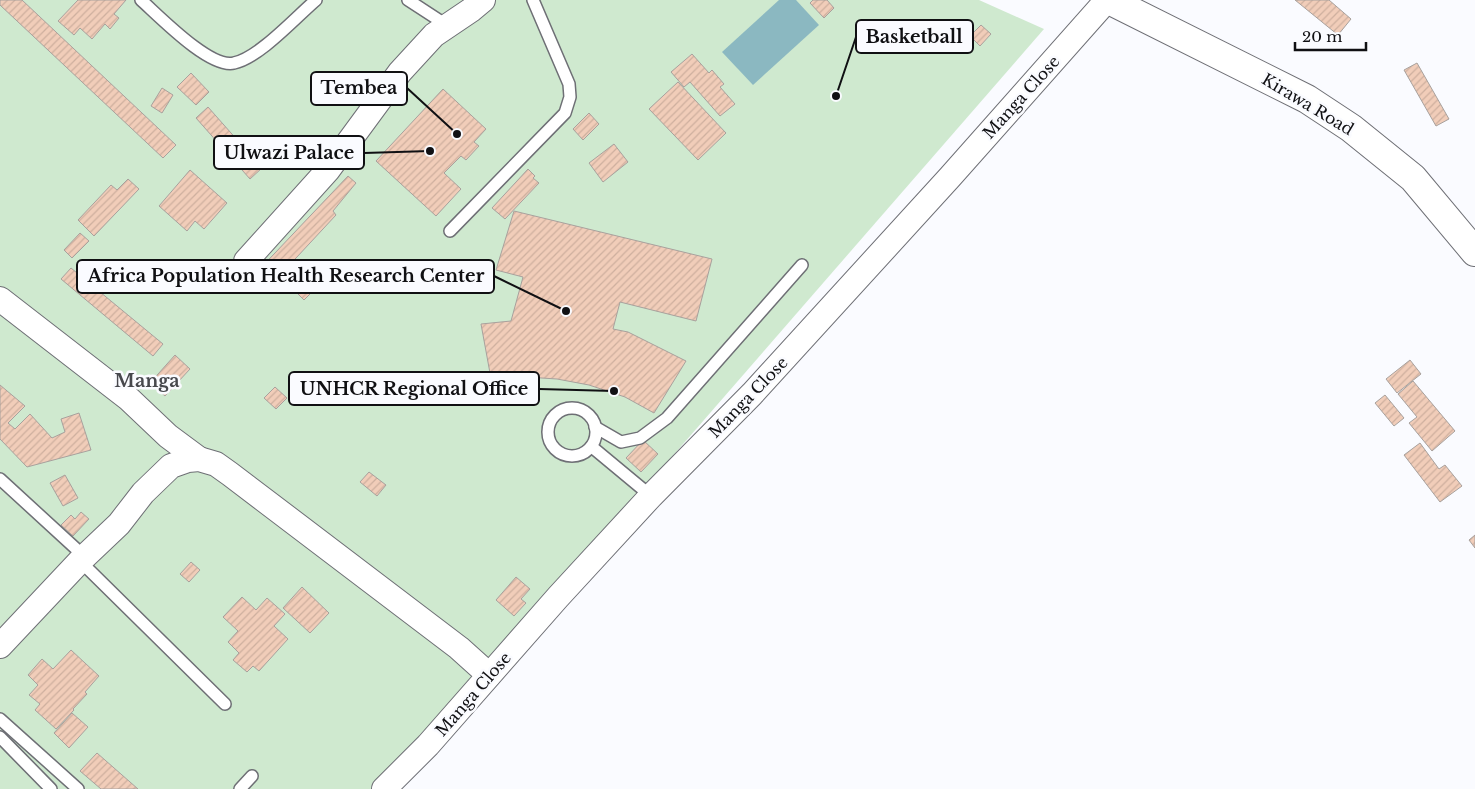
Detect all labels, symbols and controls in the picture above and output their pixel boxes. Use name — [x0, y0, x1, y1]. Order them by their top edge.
callout: Basketball — [856, 20, 973, 53]
scale bar — [1295, 20, 1366, 52]
text: Basketball — [865, 26, 963, 48]
text: 20 m — [1302, 27, 1342, 46]
street label: Manga Close — [978, 51, 1064, 143]
street label: Kirawa Road — [1259, 69, 1358, 139]
callout: Tembea — [311, 72, 407, 105]
text: Tembea — [321, 77, 398, 99]
callout: Ulwazi Palace — [214, 136, 364, 169]
text: Ulwazi Palace — [224, 142, 354, 164]
callout: Africa Population Health Research Center — [77, 260, 494, 293]
text: Africa Population Health Research Center — [87, 265, 485, 287]
street label: Manga Close — [704, 352, 792, 442]
district label: Manga — [114, 370, 180, 392]
callout: UNHCR Regional Office — [289, 372, 539, 405]
text: UNHCR Regional Office — [300, 378, 528, 400]
street label: Manga Close — [431, 648, 515, 740]

